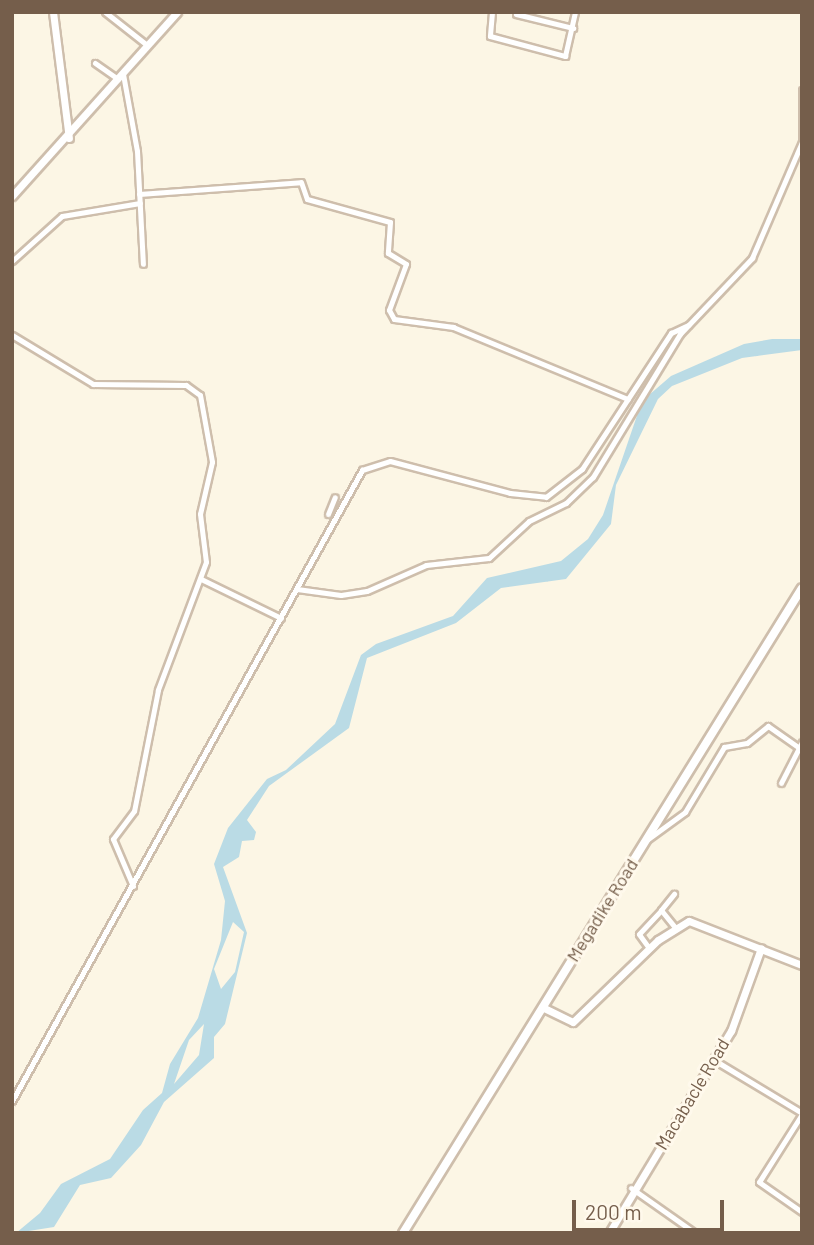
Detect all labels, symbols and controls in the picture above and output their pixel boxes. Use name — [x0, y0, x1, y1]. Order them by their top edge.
street label: Megadike Road — [562, 855, 642, 965]
street label: Macabacle Road — [650, 1034, 734, 1154]
scale bar — [576, 1186, 728, 1230]
text: 200 m — [585, 1199, 642, 1224]

